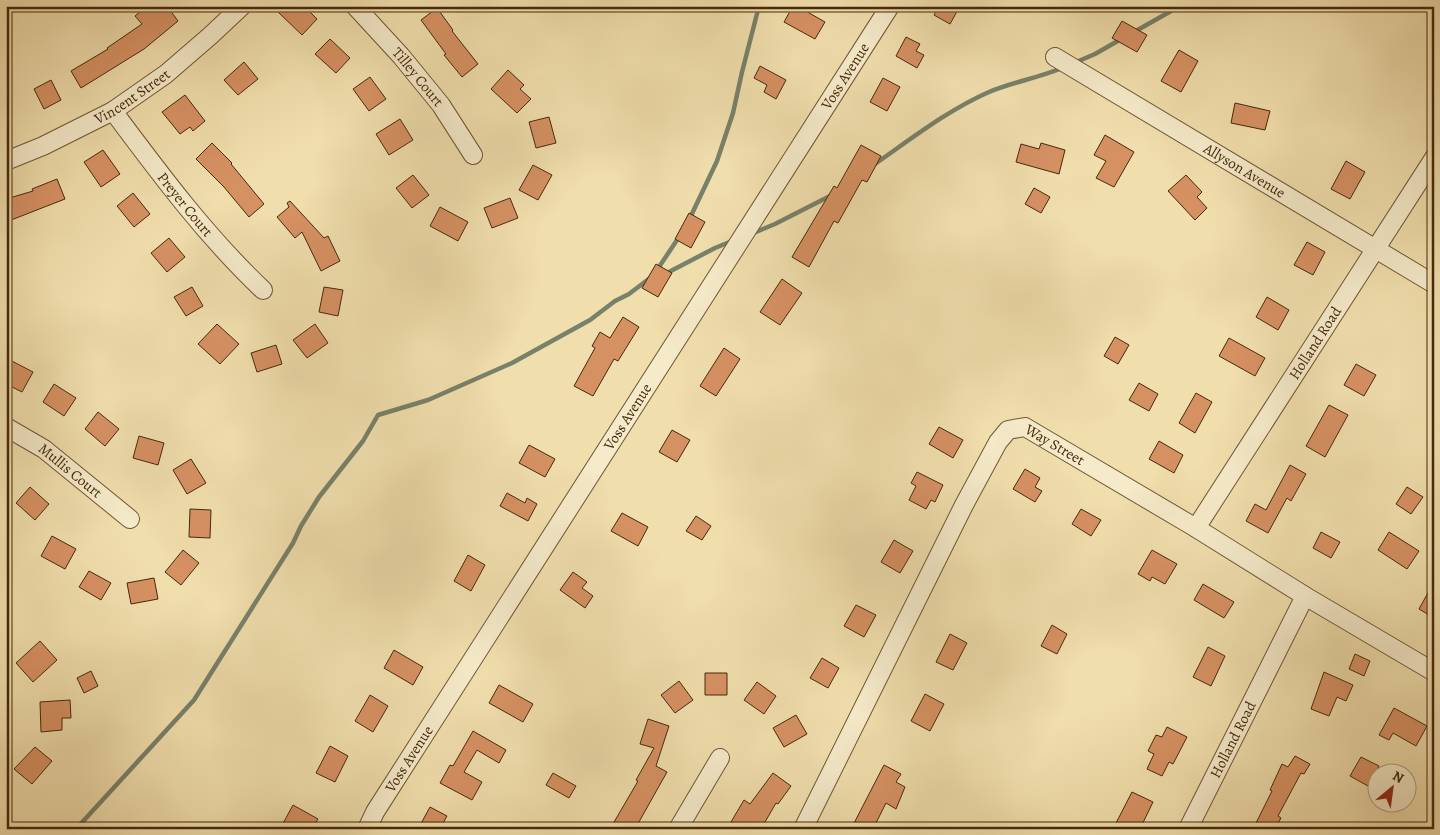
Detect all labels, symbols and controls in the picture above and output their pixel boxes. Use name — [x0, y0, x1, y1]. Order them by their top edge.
street label: Voss Avenue — [816, 39, 874, 114]
street label: Tilley Court — [388, 43, 448, 111]
street label: Vincent Street — [90, 65, 175, 129]
street label: Allyson Avenue — [1199, 138, 1289, 203]
street label: Preyer Court — [153, 168, 217, 241]
street label: Holland Road — [1284, 302, 1346, 383]
street label: Voss Avenue — [598, 379, 656, 455]
street label: Way Street — [1020, 419, 1088, 470]
street label: Mullis Court — [34, 439, 106, 502]
street label: Holland Road — [1205, 697, 1261, 781]
street label: Voss Avenue — [380, 721, 438, 797]
north arrow — [1368, 762, 1418, 812]
text: N — [1389, 766, 1407, 788]

